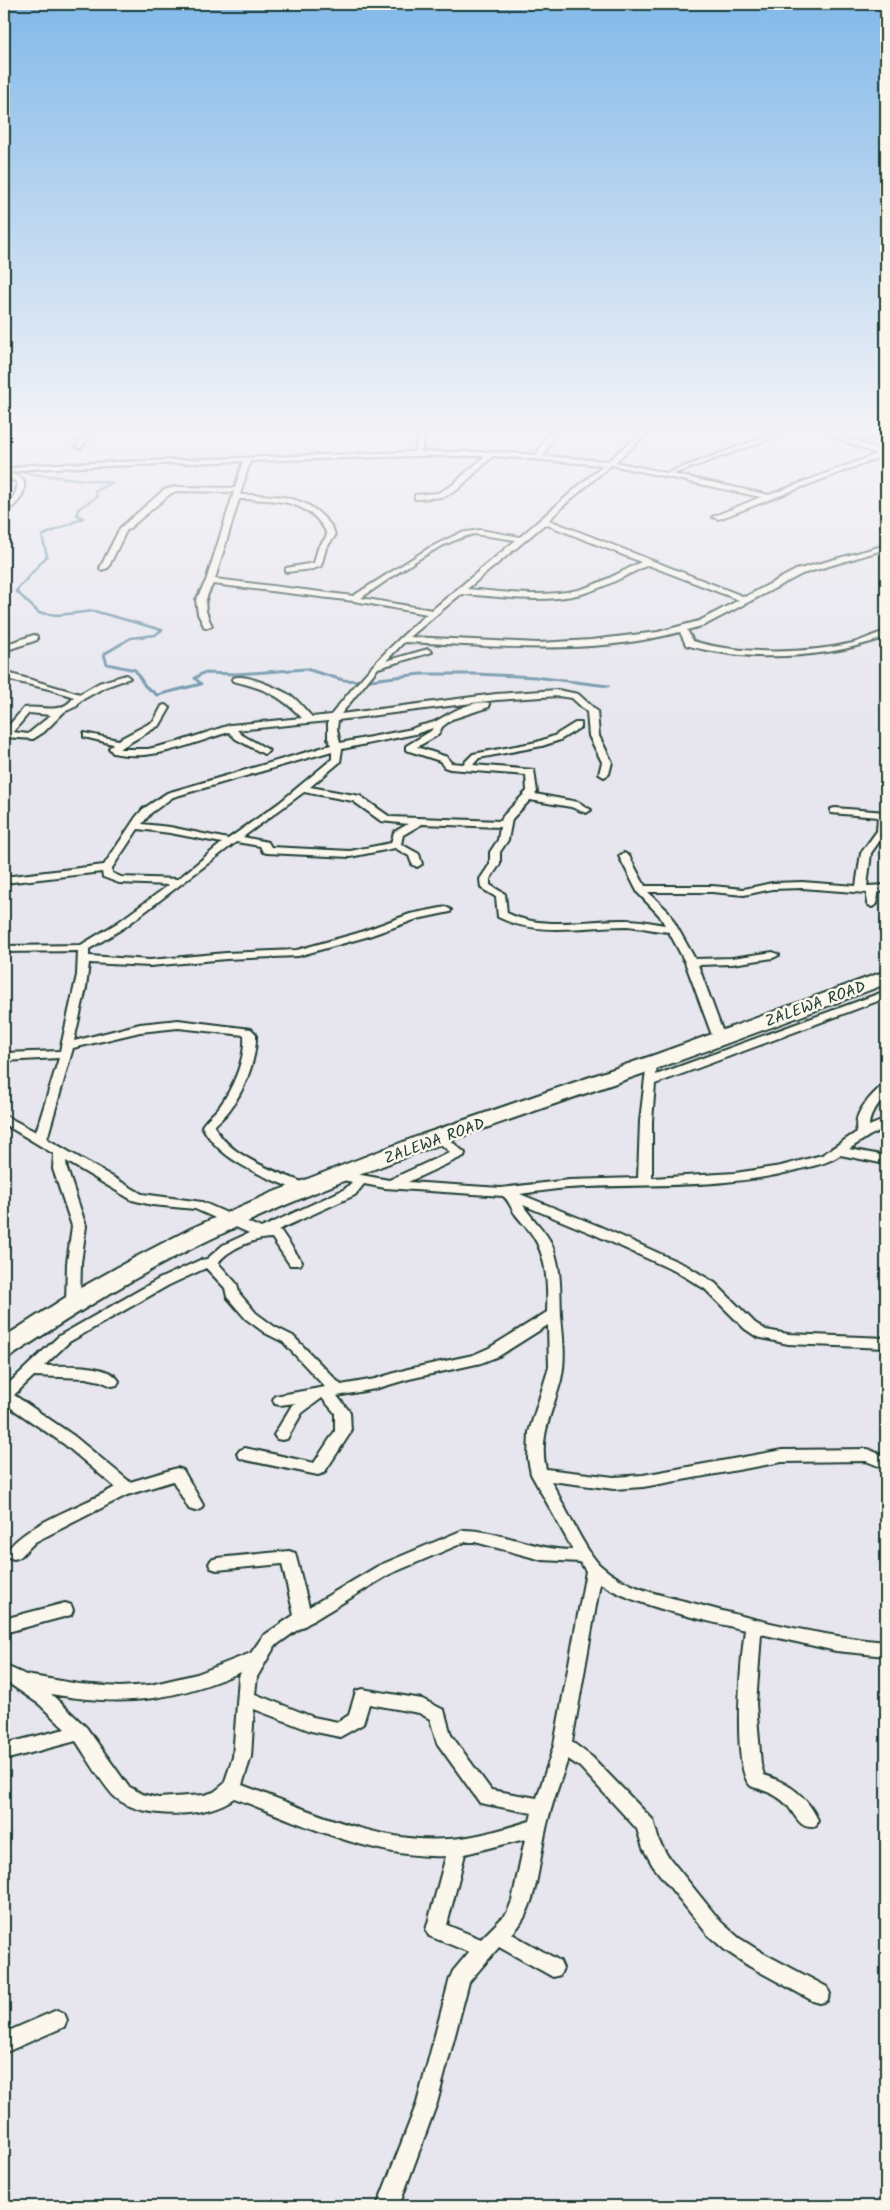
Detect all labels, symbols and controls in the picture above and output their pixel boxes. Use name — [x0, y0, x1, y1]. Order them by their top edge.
street label: ZALEWA ROAD — [762, 975, 869, 1034]
street label: ZALEWA ROAD — [381, 1112, 488, 1171]

